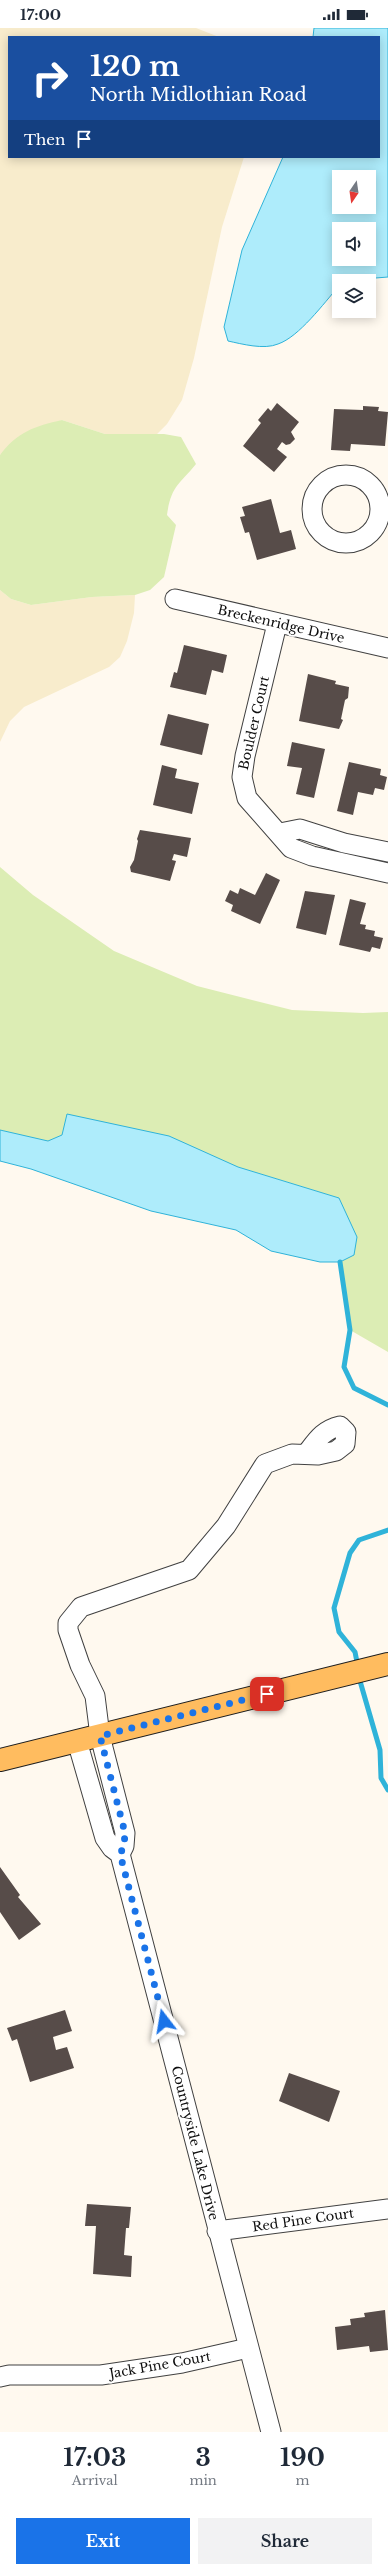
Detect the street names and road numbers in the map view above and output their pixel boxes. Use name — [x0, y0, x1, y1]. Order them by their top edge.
street label: Breckenridge Drive — [216, 601, 346, 647]
street label: Boulder Court — [235, 674, 273, 772]
street label: Countryside Lake Drive — [168, 2064, 222, 2222]
street label: Red Pine Court — [251, 2204, 355, 2236]
street label: Jack Pine Court — [106, 2348, 212, 2383]

